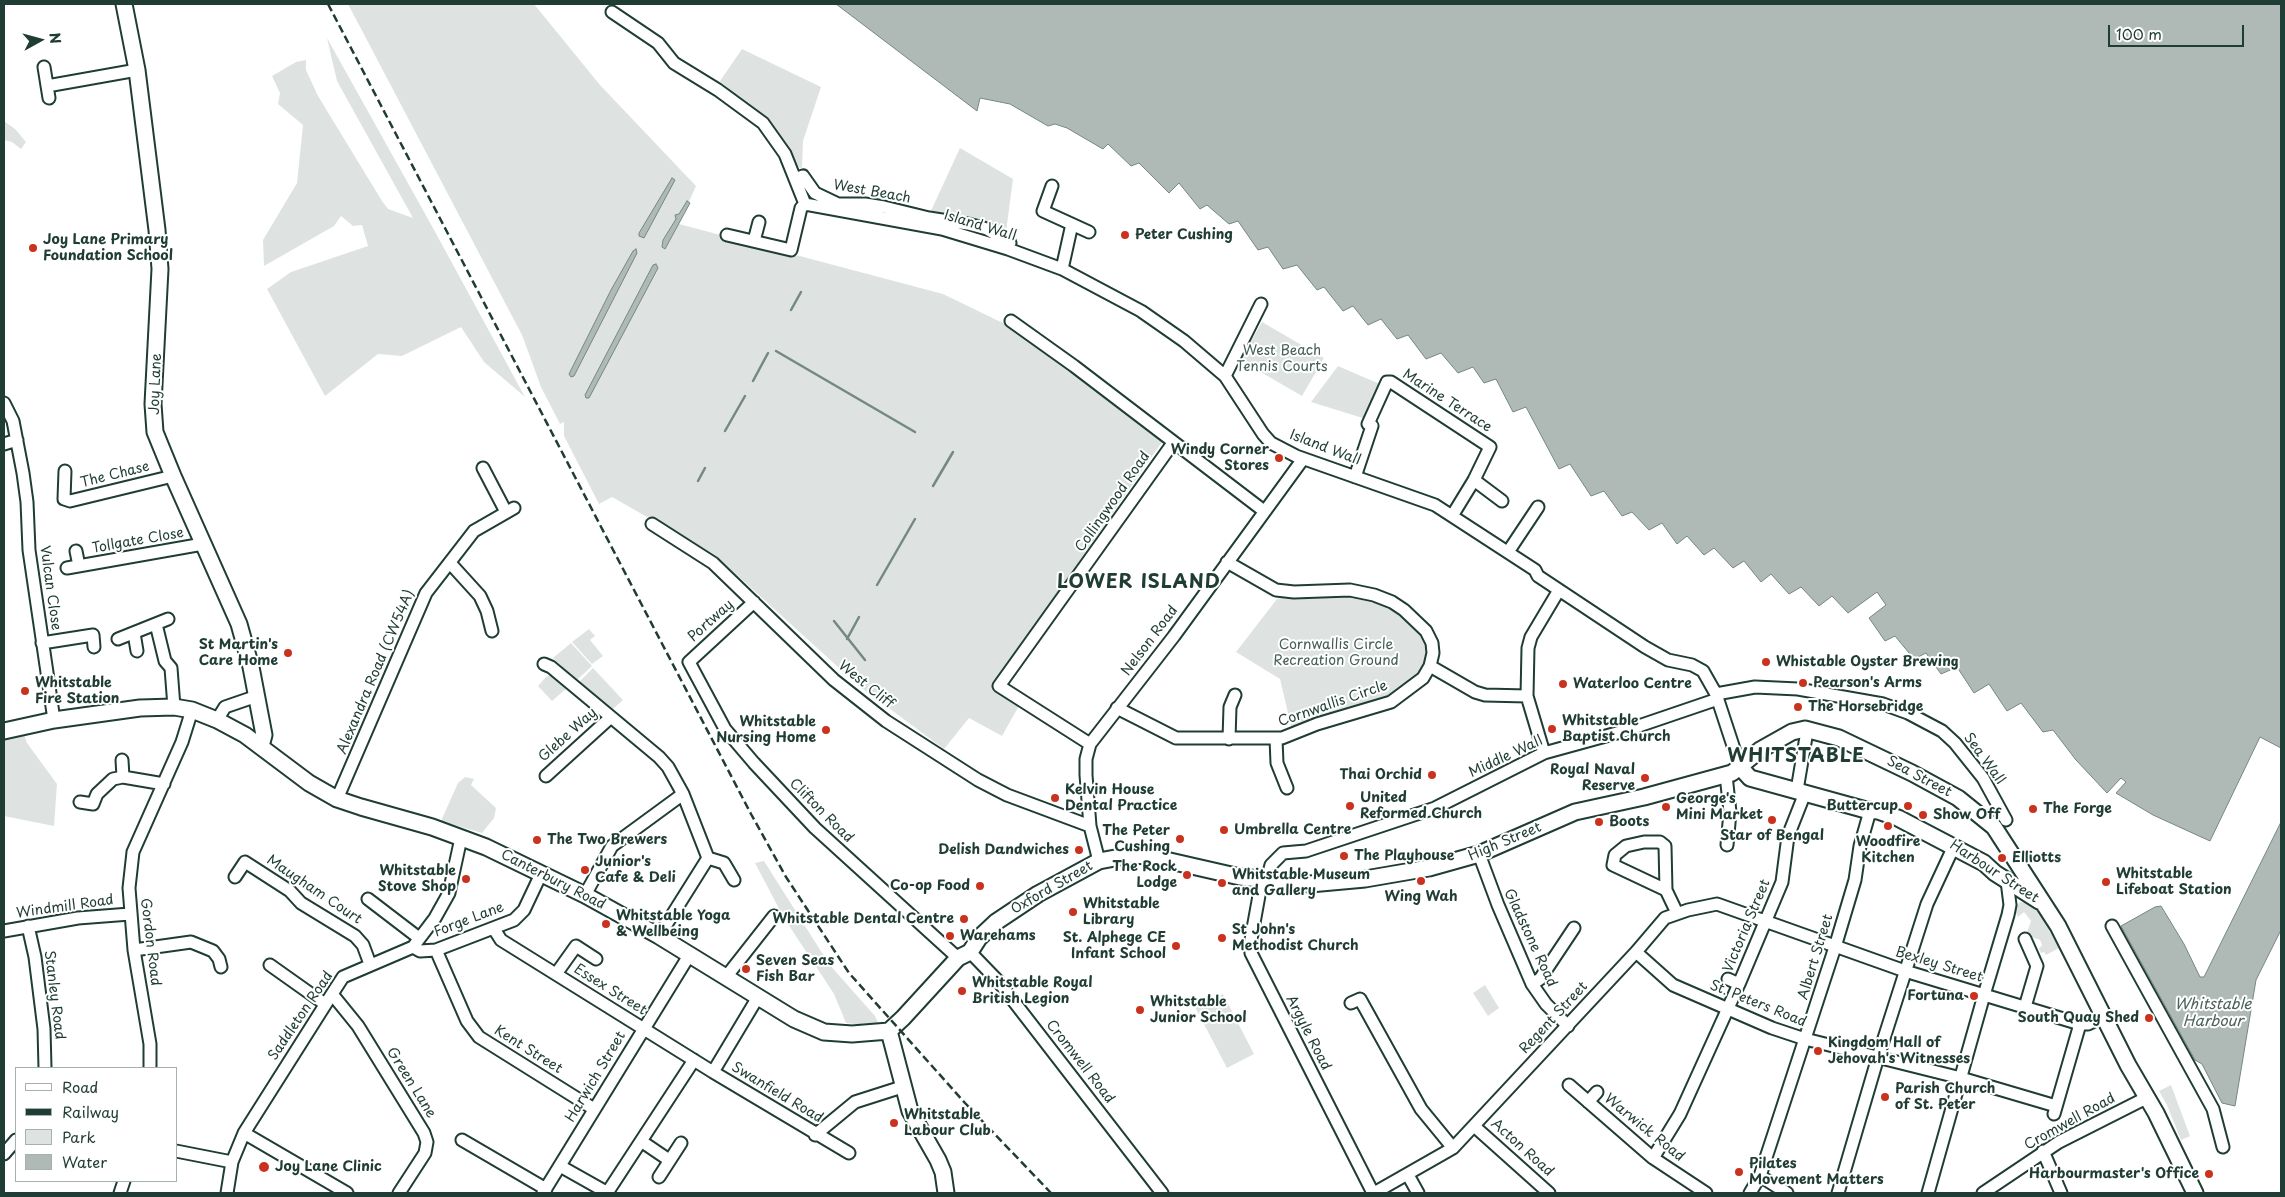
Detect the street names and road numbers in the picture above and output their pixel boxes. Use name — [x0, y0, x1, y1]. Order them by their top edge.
street label: West Beach — [832, 177, 912, 207]
street label: Island Wall — [942, 207, 1018, 245]
street label: Joy Lane — [147, 353, 165, 415]
street label: Marine Terrace — [1399, 366, 1495, 436]
street label: Island Wall — [1287, 427, 1363, 469]
street label: Collingwood Road — [1072, 449, 1154, 555]
street label: The Chase — [79, 458, 151, 492]
street label: Tollgate Close — [91, 525, 185, 557]
street label: Vulcan Close — [36, 545, 64, 631]
street label: Alexandra Road (CW54A) — [334, 587, 418, 757]
street label: Portway — [685, 596, 737, 646]
street label: Nelson Road — [1118, 603, 1182, 679]
street label: West Cliff — [835, 657, 897, 713]
street label: Cornwallis Circle — [1276, 677, 1390, 731]
street label: Glebe Way — [535, 704, 601, 766]
street label: Sea Wall — [1960, 730, 2008, 788]
street label: Middle Wall — [1466, 733, 1546, 781]
street label: Sea Street — [1884, 753, 1954, 801]
street label: Clifton Road — [785, 775, 857, 847]
street label: High Street — [1466, 819, 1544, 865]
street label: Harbour Street — [1946, 837, 2042, 907]
street label: Canterbury Road — [498, 846, 608, 914]
street label: Maugham Court — [263, 852, 365, 928]
street label: Oxford Street — [1008, 858, 1096, 918]
street label: Victoria Street — [1720, 877, 1774, 975]
street label: Gladstone Road — [1500, 886, 1560, 990]
street label: Windmill Road — [15, 892, 115, 922]
street label: Gordon Road — [136, 897, 164, 987]
street label: Forge Lane — [432, 899, 506, 941]
street label: Albert Street — [1795, 912, 1837, 1002]
street label: Bexley Street — [1893, 944, 1985, 986]
street label: Stanley Road — [40, 949, 68, 1041]
street label: Essex Street — [571, 961, 649, 1019]
street label: Saddleton Road — [265, 968, 337, 1064]
street label: St. Peters Road — [1707, 977, 1809, 1031]
street label: Regent Street — [1516, 979, 1592, 1057]
street label: Argyle Road — [1282, 993, 1334, 1073]
street label: Cromwell Road — [1042, 1017, 1118, 1107]
street label: Kent Street — [491, 1022, 565, 1078]
street label: Harwich Street — [562, 1029, 630, 1125]
street label: Green Lane — [383, 1045, 439, 1121]
street label: Swanfield Road — [728, 1059, 826, 1127]
street label: Cromwell Road — [2022, 1090, 2118, 1154]
street label: Warwick Road — [1601, 1091, 1687, 1165]
street label: Acton Road — [1487, 1116, 1557, 1180]

